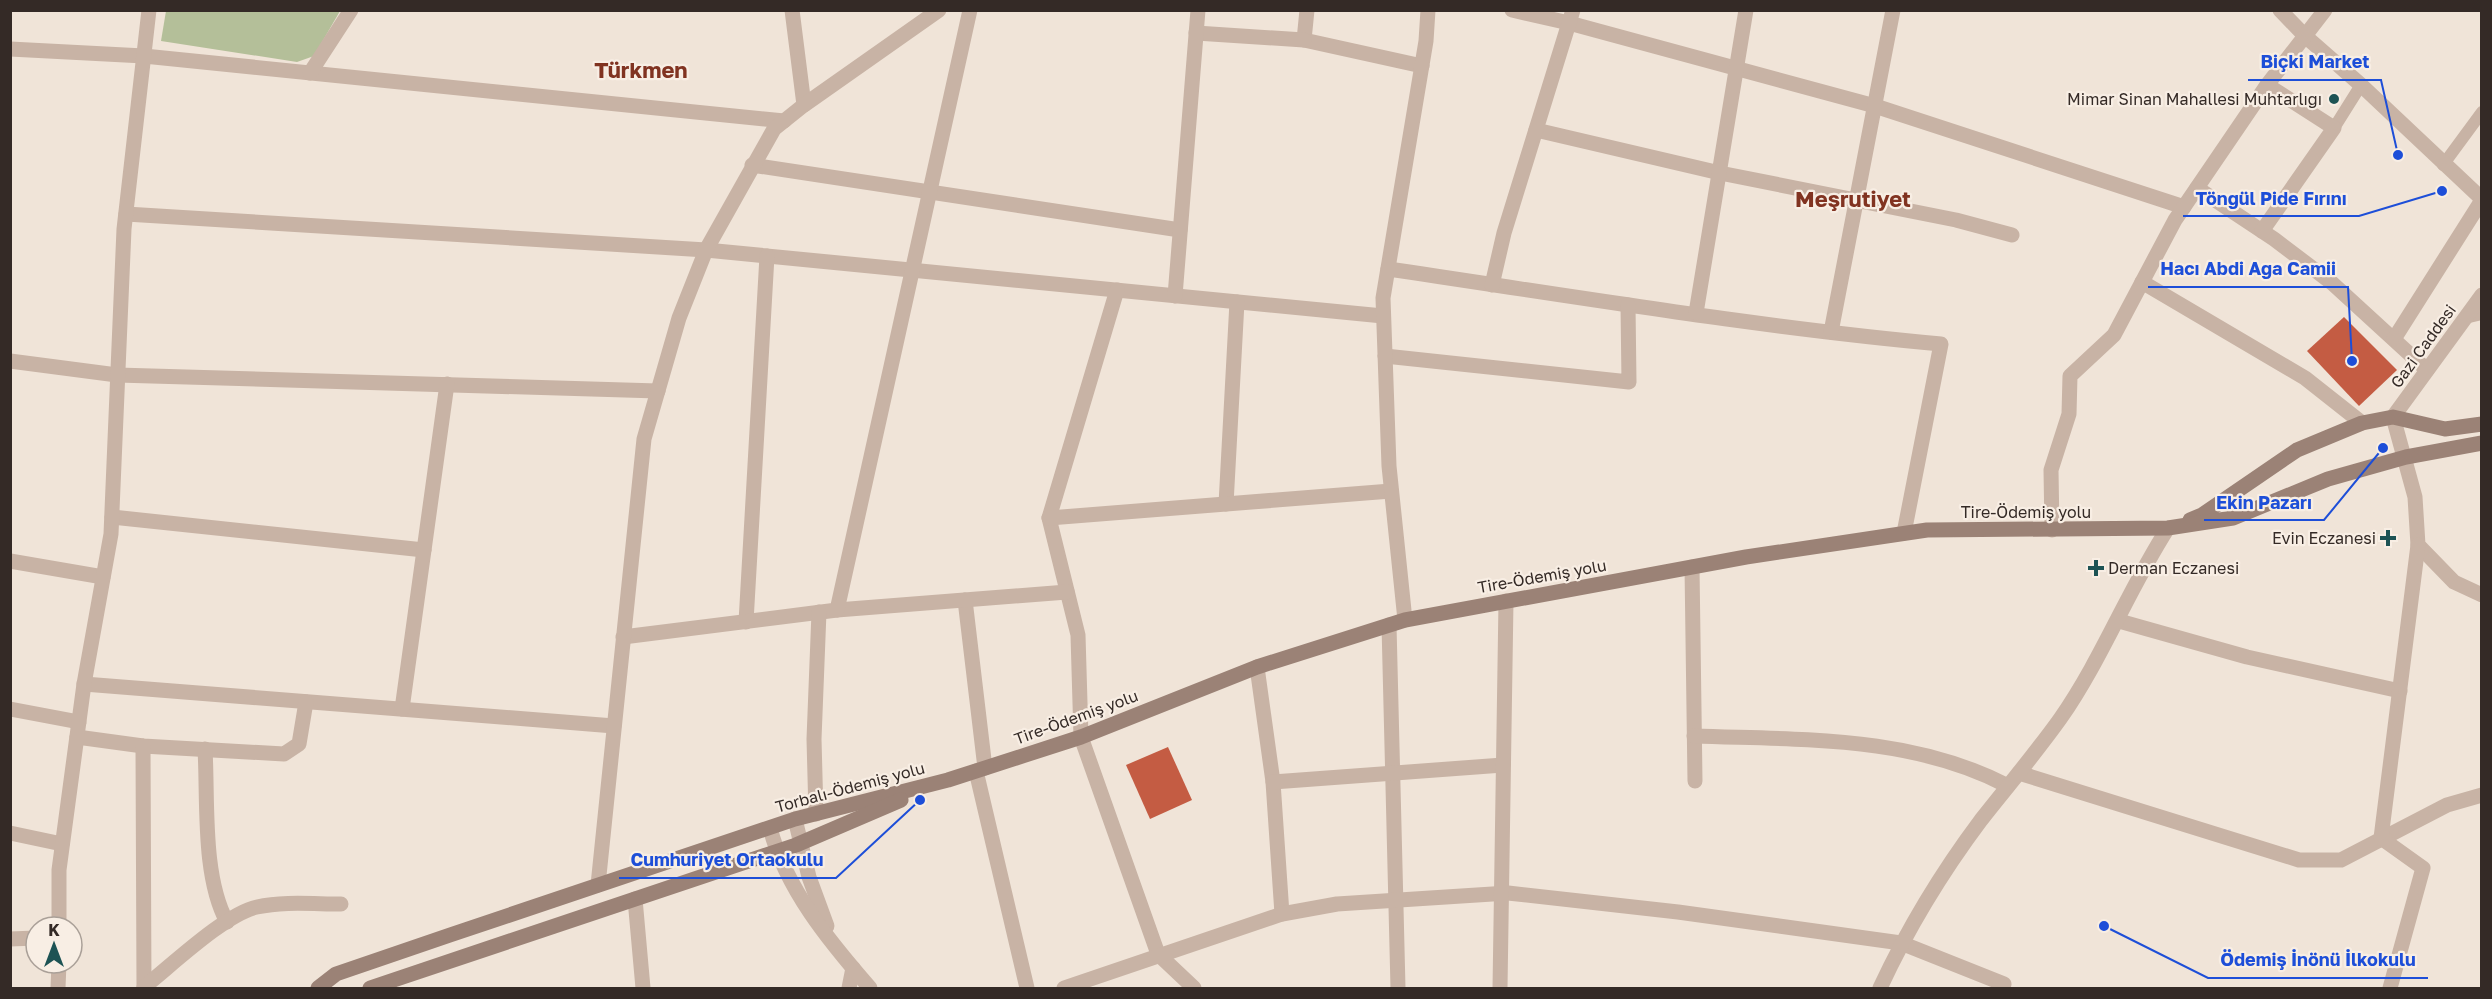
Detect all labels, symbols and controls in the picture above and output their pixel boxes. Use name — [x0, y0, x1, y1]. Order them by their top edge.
callout: Biçki Market — [2248, 44, 2381, 80]
text: Biçki Market — [2260, 50, 2370, 72]
district label: Türkmen — [594, 56, 688, 83]
place label: Mimar Sinan Mahallesi Muhtarlığı — [2067, 89, 2322, 109]
marker: Mimar Sinan Mahallesi Muhtarlığı — [2327, 92, 2341, 106]
callout: Töngül Pide Fırını — [2183, 180, 2359, 216]
district label: Meşrutiyet — [1795, 185, 1911, 212]
text: Töngül Pide Fırını — [2195, 187, 2347, 209]
callout: Hacı Abdi Ağa Camii — [2148, 251, 2348, 287]
text: Hacı Abdi Ağa Camii — [2160, 257, 2336, 279]
street label: Gazi Caddesi — [2386, 300, 2460, 392]
callout: Ekin Pazarı — [2204, 484, 2324, 520]
text: Ekin Pazarı — [2216, 491, 2312, 513]
street label: Tire-Ödemiş yolu — [1961, 502, 2091, 522]
place label: Evin Eczanesi — [2272, 528, 2376, 548]
marker: Evin Eczanesi — [2381, 531, 2395, 545]
street label: Tire-Ödemiş yolu — [1476, 555, 1608, 597]
place label: Derman Eczanesi — [2108, 558, 2239, 578]
marker: Derman Eczanesi — [2089, 561, 2103, 575]
street label: Tire-Ödemiş yolu — [1011, 685, 1141, 749]
street label: Torbalı-Ödemiş yolu — [773, 757, 927, 817]
callout: Cumhuriyet Ortaokulu — [619, 842, 836, 878]
text: Cumhuriyet Ortaokulu — [630, 848, 824, 870]
north arrow — [24, 915, 84, 975]
text: K — [48, 920, 60, 940]
callout: Ödemiş İnönü İlkokulu — [2208, 942, 2428, 978]
text: Ödemiş İnönü İlkokulu — [2220, 948, 2416, 970]

